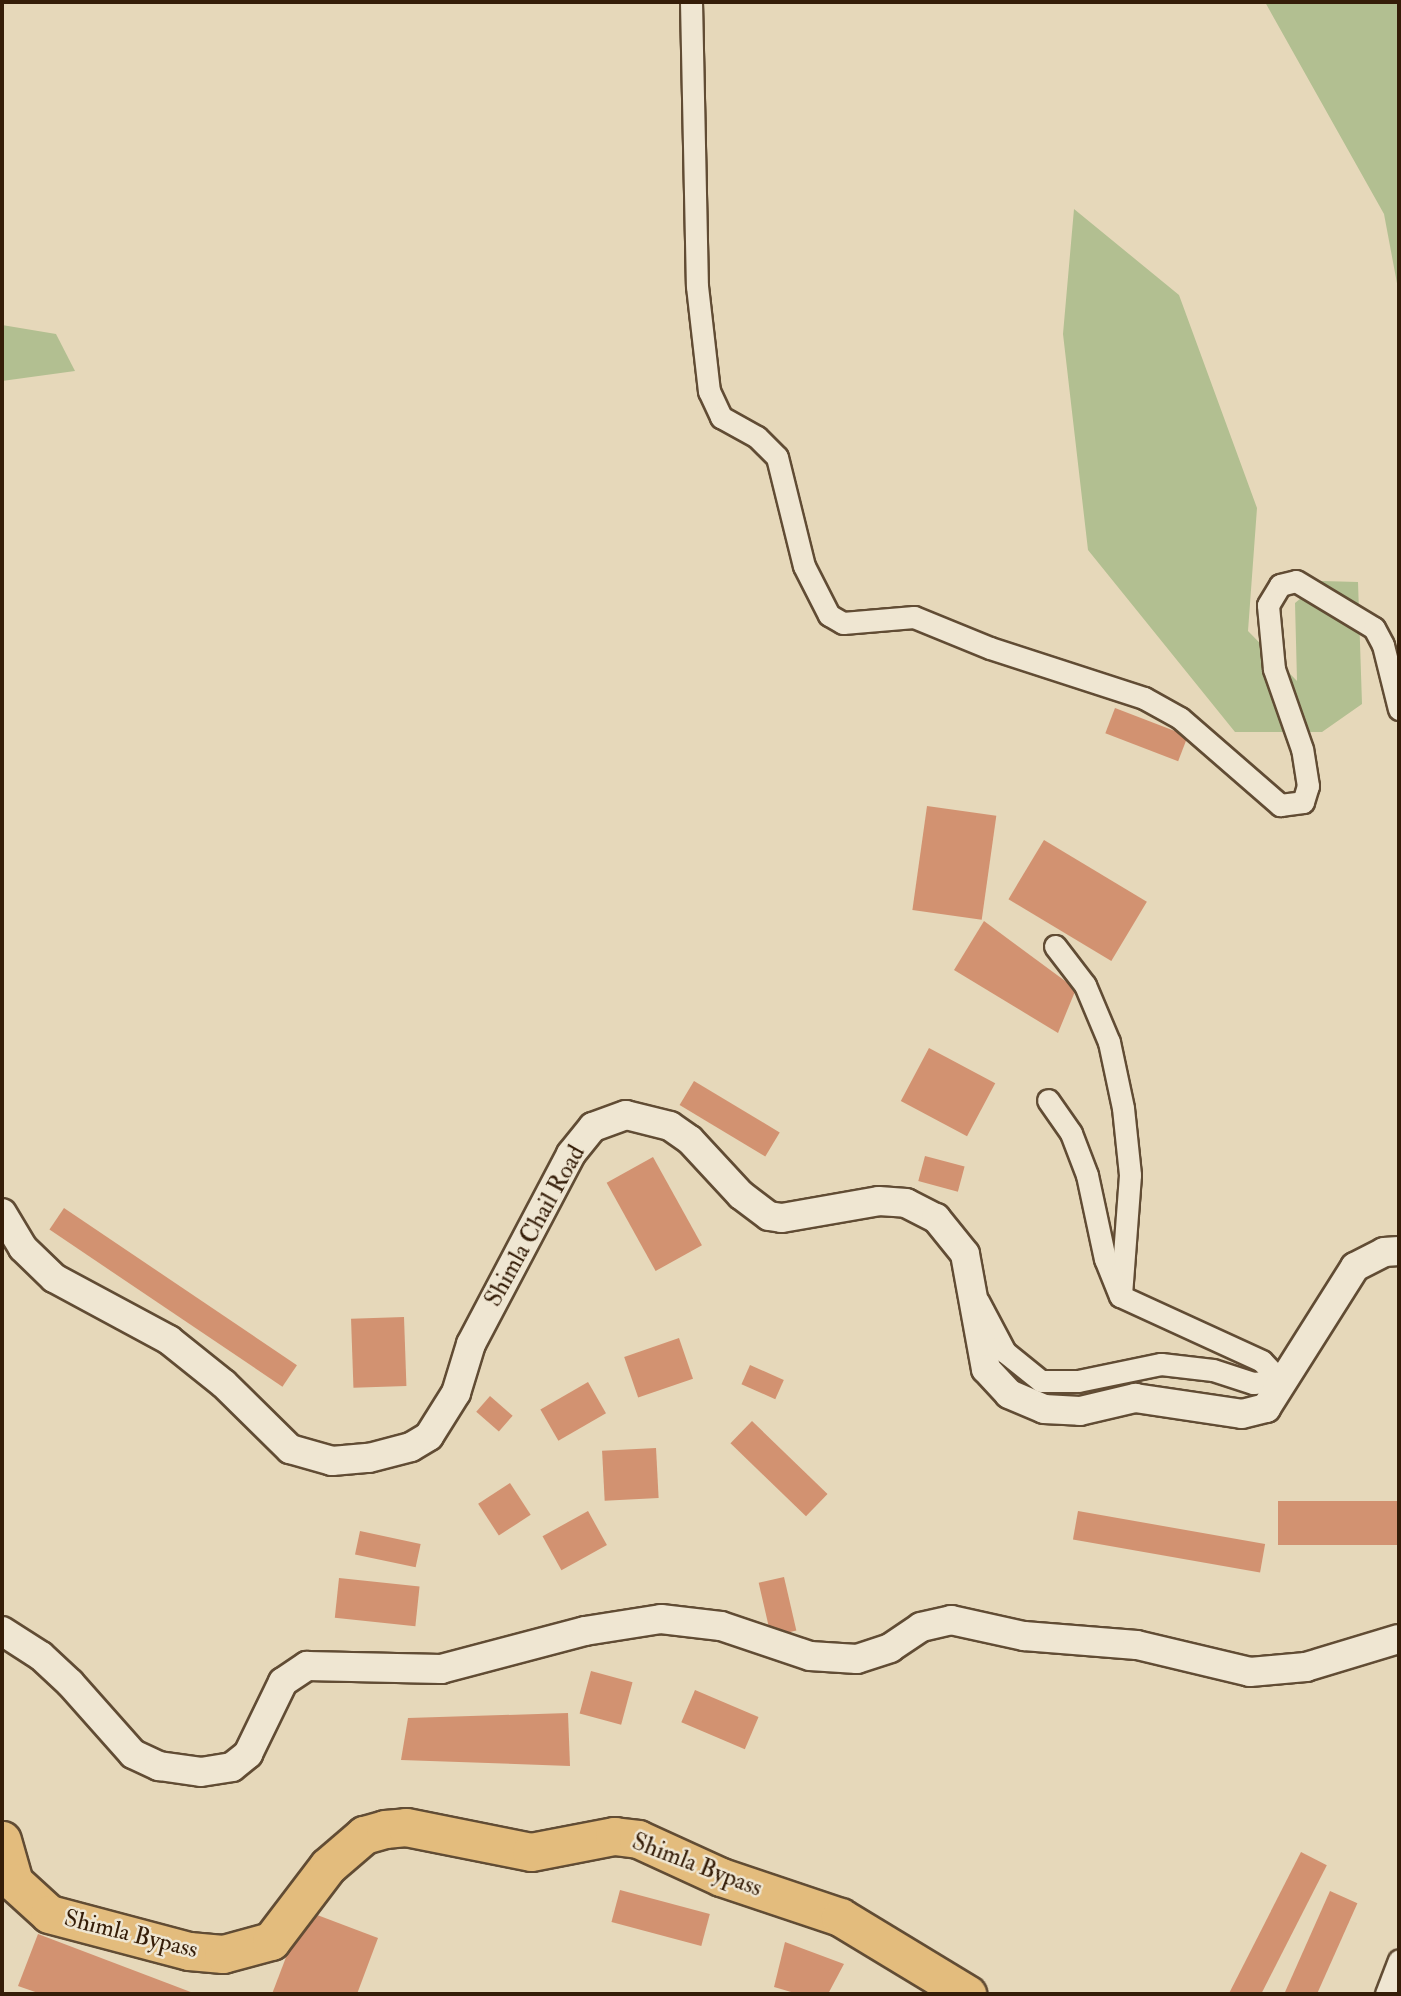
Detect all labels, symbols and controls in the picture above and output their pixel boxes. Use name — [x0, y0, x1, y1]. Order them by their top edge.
street label: Shimla Chail Road — [479, 1140, 591, 1312]
street label: Shimla Bypass — [628, 1827, 766, 1903]
street label: Shimla Bypass — [61, 1903, 201, 1965]

